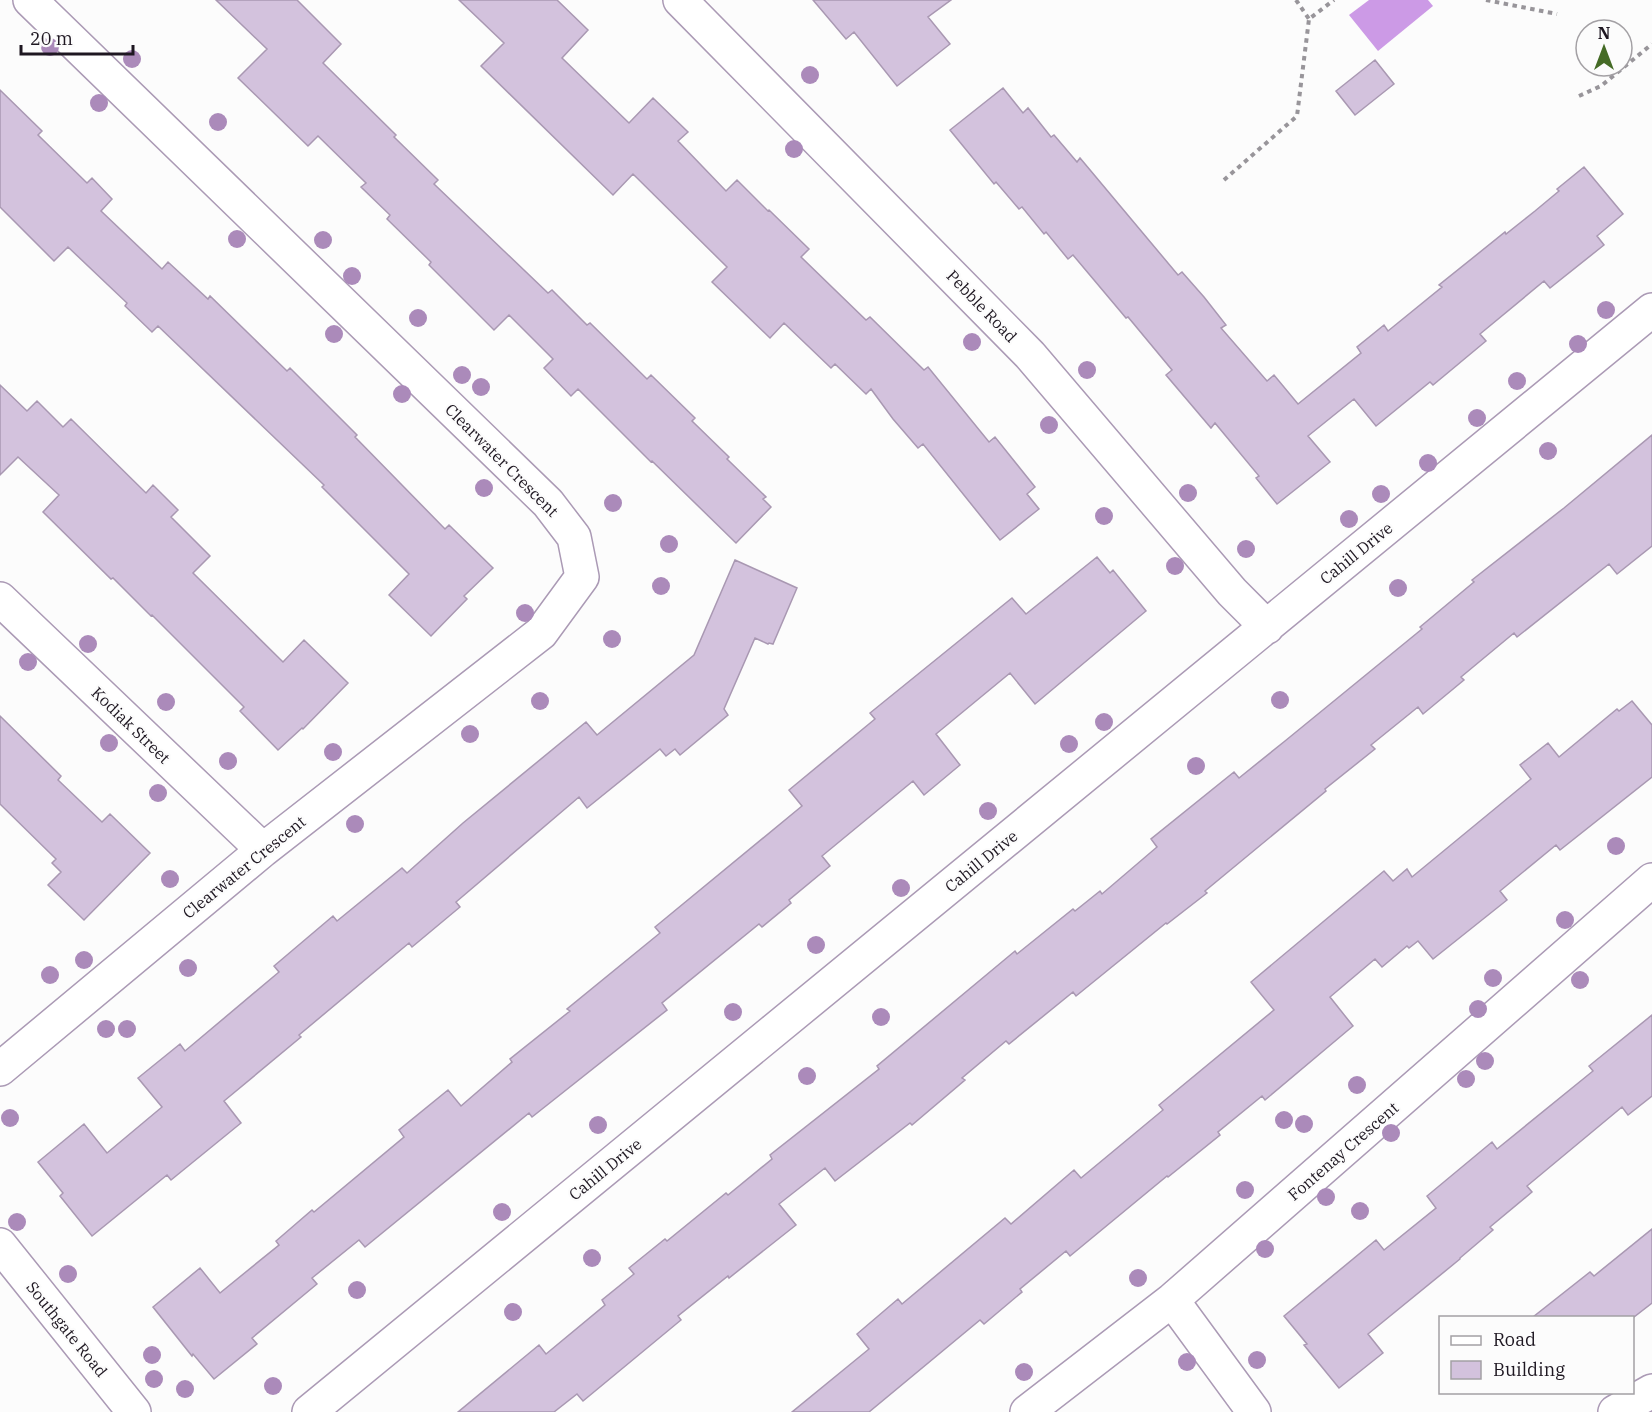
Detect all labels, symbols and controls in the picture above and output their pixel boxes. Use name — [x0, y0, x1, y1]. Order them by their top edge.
scale bar — [21, 18, 134, 56]
north arrow — [1574, 18, 1634, 78]
text: N — [1598, 23, 1610, 43]
text: 20 m — [30, 27, 73, 50]
street label: Pebble Road — [943, 266, 1022, 346]
street label: Clearwater Crescent — [441, 399, 563, 521]
street label: Cahill Drive — [1316, 518, 1396, 588]
street label: Kodiak Street — [88, 683, 175, 768]
street label: Clearwater Crescent — [179, 811, 310, 923]
street label: Cahill Drive — [941, 826, 1021, 896]
street label: Fontenay Crescent — [1284, 1097, 1403, 1204]
street label: Cahill Drive — [565, 1134, 645, 1204]
street label: Southgate Road — [22, 1277, 112, 1381]
legend — [1439, 1316, 1634, 1394]
text: Road — [1493, 1328, 1536, 1351]
text: Building — [1493, 1358, 1565, 1381]

